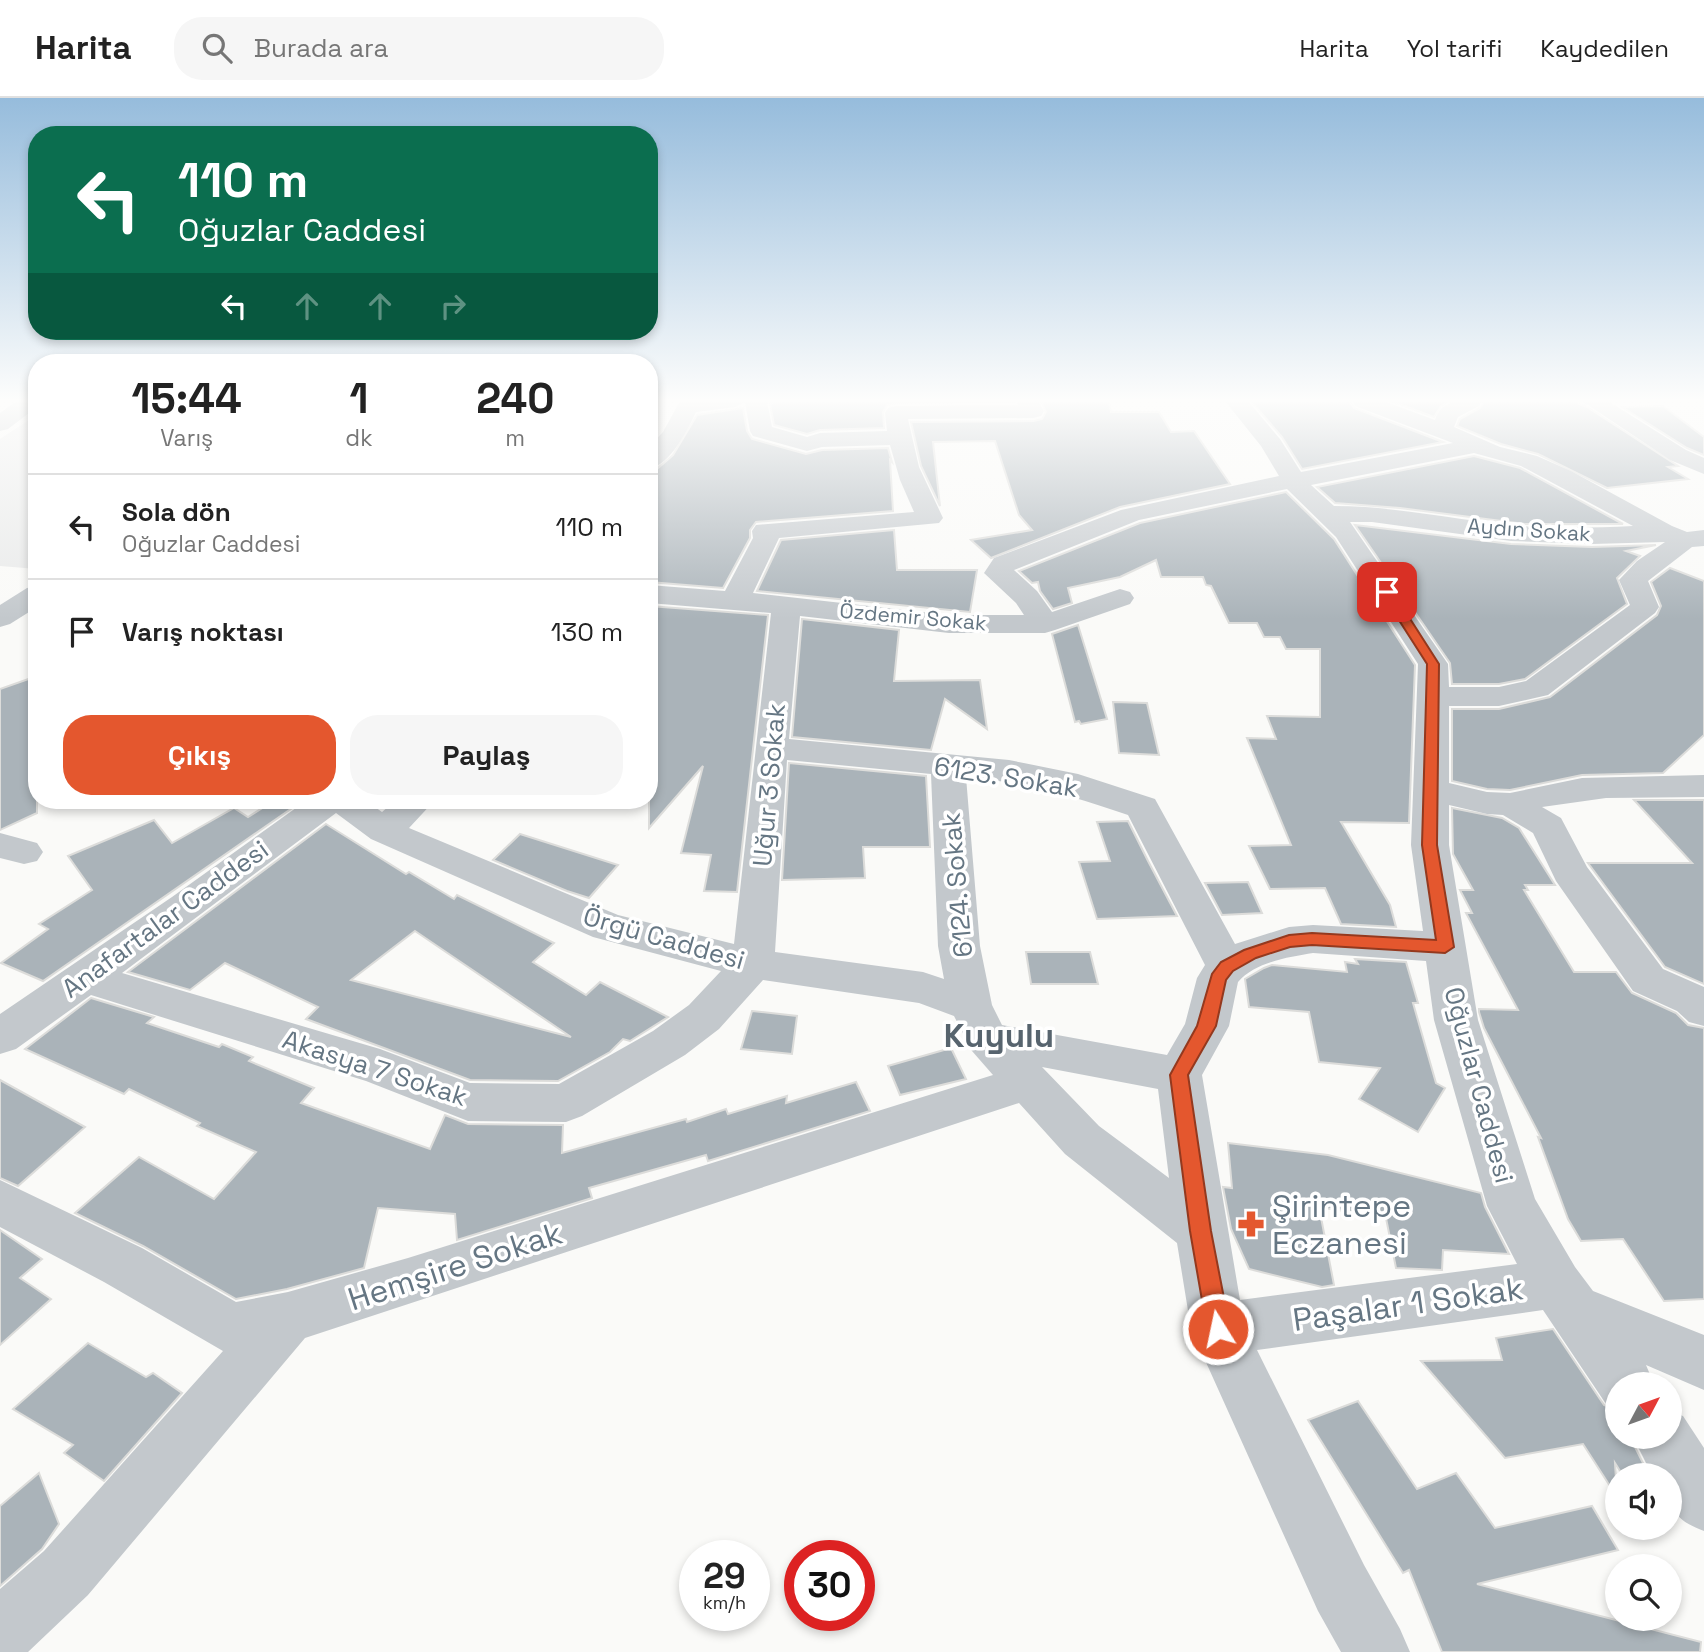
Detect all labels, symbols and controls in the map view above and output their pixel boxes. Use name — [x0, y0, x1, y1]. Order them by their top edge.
search box — [174, 17, 664, 80]
text: Harita — [35, 27, 132, 69]
icon: search — [198, 29, 236, 67]
text: Burada ara — [254, 31, 388, 65]
text: Harita — [1299, 33, 1369, 64]
text: Yol tarifi — [1407, 33, 1502, 64]
text: Kaydedilen — [1540, 33, 1669, 64]
text: 110 m — [178, 149, 308, 211]
icon: left — [63, 154, 154, 245]
text: Oğuzlar Caddesi — [178, 210, 426, 250]
icon: left — [215, 287, 253, 325]
icon: ahead — [288, 287, 326, 325]
icon: ahead — [361, 287, 399, 325]
icon: right — [434, 287, 472, 325]
text: 15:44 — [132, 372, 242, 425]
text: 1 — [349, 372, 368, 425]
text: 240 — [476, 372, 554, 425]
text: Varış — [160, 423, 213, 453]
text: dk — [345, 423, 373, 453]
text: m — [505, 423, 525, 453]
text: Sola dön — [122, 495, 231, 529]
icon: left — [63, 508, 101, 546]
text: 110 m — [556, 510, 623, 544]
street label: Aydın Sokak — [1467, 512, 1591, 547]
text: Oğuzlar Caddesi — [122, 529, 300, 559]
pin — [1357, 562, 1417, 622]
icon: arrive — [1368, 573, 1406, 611]
street label: Özdemir Sokak — [838, 597, 988, 636]
icon: arrive — [63, 613, 101, 651]
text: Varış noktası — [122, 615, 284, 649]
text: 130 m — [551, 615, 623, 649]
street label: Uğur 3 Sokak — [745, 702, 793, 868]
button: Çıkış — [63, 715, 336, 795]
button: Paylaş — [350, 715, 623, 795]
street label: 6123. Sokak — [932, 749, 1080, 805]
street label: 6124. Sokak — [934, 811, 980, 959]
street label: Anafartalar Caddesi — [55, 833, 275, 1005]
street label: Örgü Caddesi — [579, 899, 749, 977]
street label: Oğuzlar Caddesi — [1436, 983, 1522, 1187]
district label: Kuyulu — [944, 1015, 1054, 1057]
street label: Akasya 7 Sokak — [278, 1022, 472, 1114]
place label: Şirintepe Eczanesi — [1272, 1186, 1411, 1263]
pharmacy icon: Şirintepe Eczanesi — [1236, 1209, 1266, 1239]
street label: Hemşire Sokak — [343, 1213, 567, 1319]
street label: Paşalar 1 Sokak — [1290, 1268, 1526, 1340]
position arrow — [1181, 1292, 1255, 1366]
north arrow — [1605, 1372, 1682, 1449]
map controls — [1605, 1372, 1682, 1631]
button: sound — [1605, 1463, 1682, 1540]
speed limit sign: 30 — [784, 1540, 875, 1631]
text: 29 — [703, 1554, 746, 1598]
button: search — [1605, 1554, 1682, 1631]
text: km/h — [703, 1591, 746, 1614]

